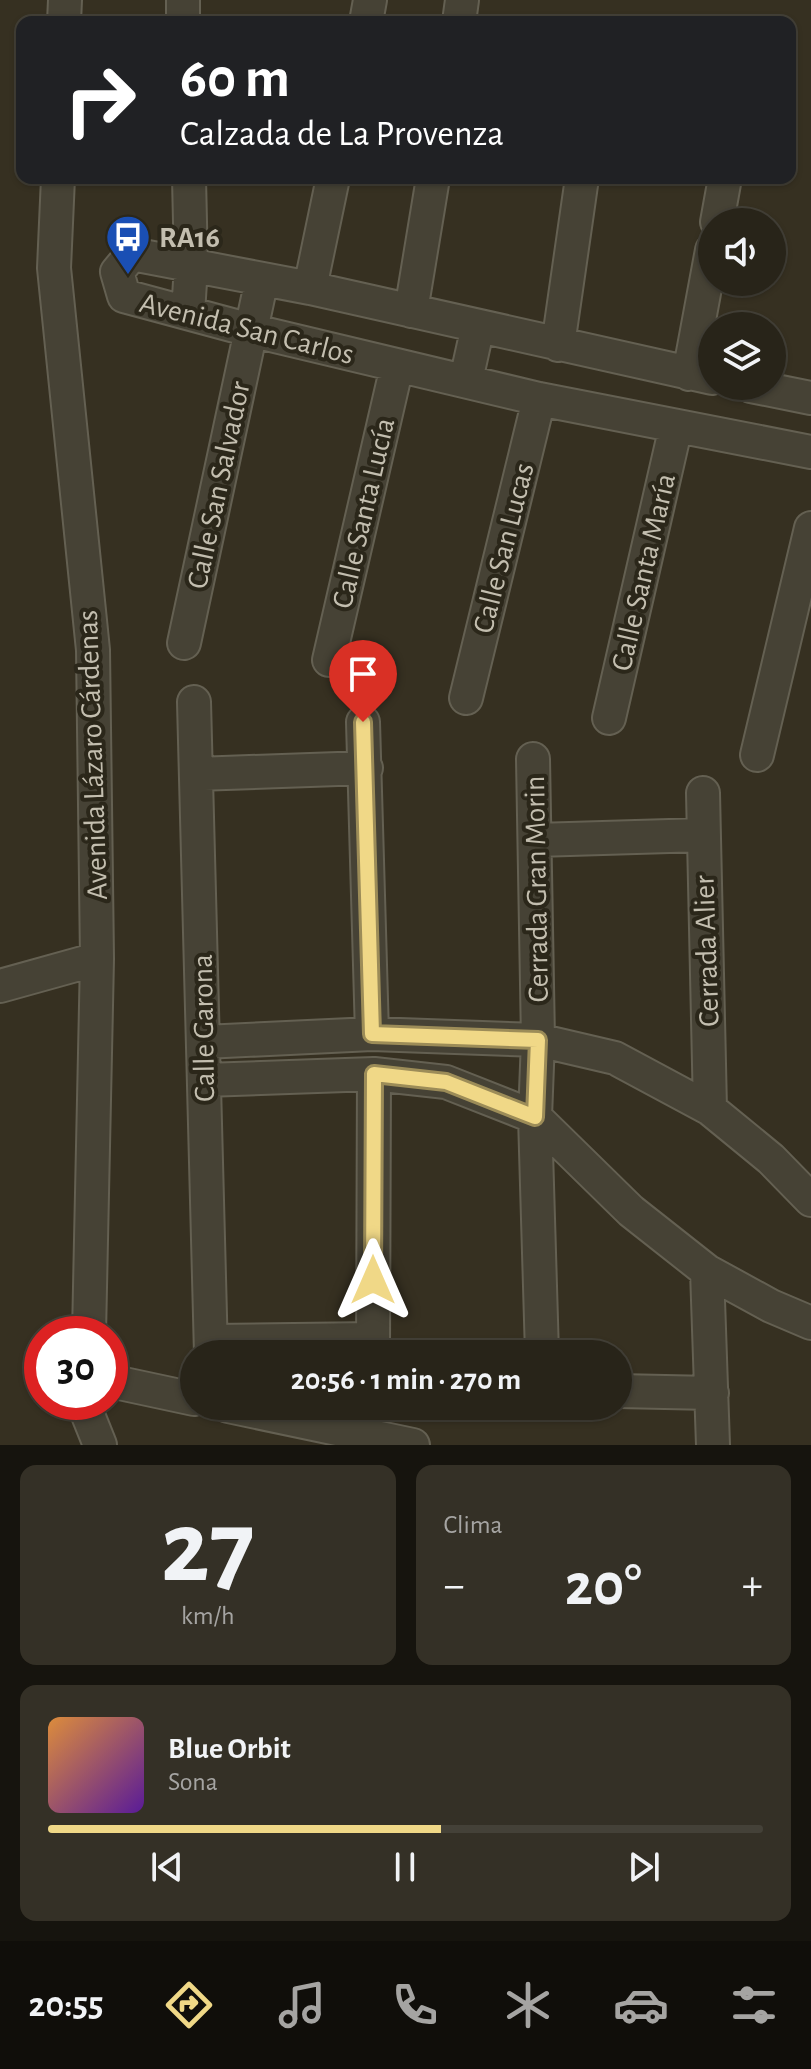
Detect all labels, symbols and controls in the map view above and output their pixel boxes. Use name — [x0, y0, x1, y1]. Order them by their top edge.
icon: right — [48, 48, 152, 152]
text: 60 m — [180, 51, 290, 107]
text: Calzada de La Provenza — [180, 116, 504, 152]
map controls — [698, 208, 786, 400]
button: sound — [698, 208, 786, 296]
bus stop icon: RA16 — [104, 213, 152, 276]
place label: RA16 — [159, 223, 220, 253]
street label: Avenida San Carlos — [137, 288, 357, 370]
button: layers — [698, 312, 786, 400]
street label: Calle San Salvador — [182, 379, 256, 592]
street label: Calle Santa Lucía — [327, 415, 400, 611]
street label: Calle San Lucas — [468, 460, 540, 637]
street label: Calle Santa María — [607, 471, 681, 674]
street label: Avenida Lázaro Cárdenas — [73, 609, 113, 901]
pin — [329, 640, 397, 722]
icon: arrive — [341, 652, 385, 696]
street label: Cerrada Gran Morin — [520, 775, 554, 1003]
street label: Cerrada Alier — [689, 874, 725, 1027]
street label: Calle Garona — [188, 954, 220, 1102]
position arrow — [331, 1238, 415, 1322]
speed limit sign: 30 — [24, 1316, 128, 1420]
text: 20:56 · 1 min · 270 m — [291, 1365, 521, 1395]
text: 27 — [161, 1497, 255, 1601]
text: Clima — [444, 1512, 503, 1538]
text: 20° — [565, 1556, 642, 1616]
text: − — [444, 1564, 465, 1608]
text: + — [742, 1564, 763, 1608]
text: km/h — [181, 1603, 235, 1629]
text: Blue Orbit — [168, 1734, 291, 1764]
text: Sona — [168, 1769, 218, 1795]
icon: previous — [145, 1845, 189, 1889]
icon: pause — [383, 1845, 427, 1889]
icon: next — [622, 1845, 666, 1889]
icon: directions — [161, 1977, 217, 2033]
icon: music — [274, 1977, 330, 2033]
icon: phone — [387, 1977, 443, 2033]
icon: climate — [500, 1977, 556, 2033]
icon: car — [613, 1977, 669, 2033]
icon: filters — [726, 1977, 782, 2033]
text: 20:55 — [29, 1987, 104, 2023]

